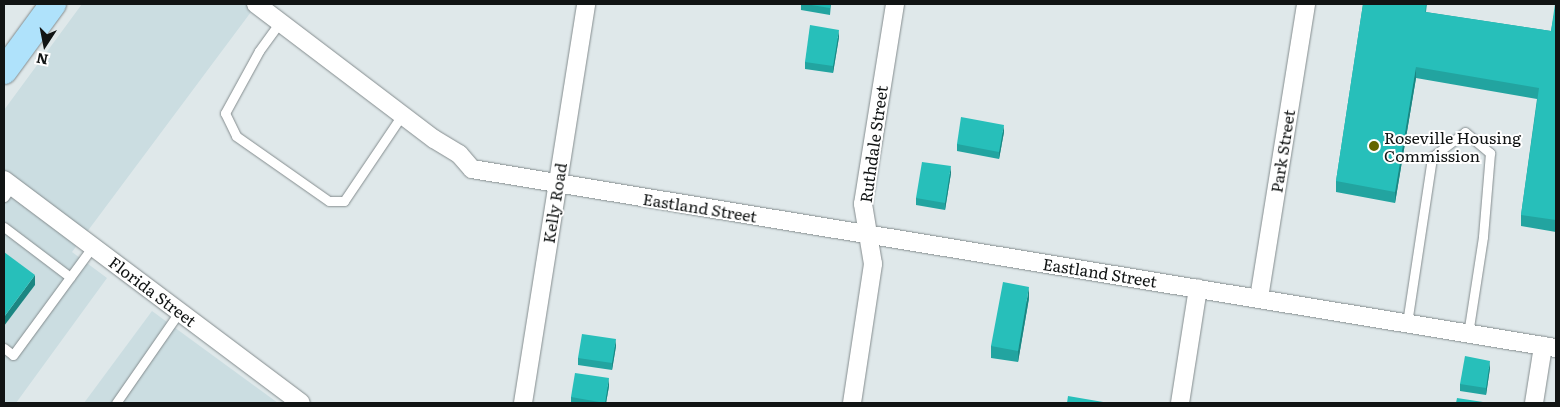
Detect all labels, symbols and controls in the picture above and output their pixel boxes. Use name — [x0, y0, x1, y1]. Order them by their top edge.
north arrow — [20, 20, 70, 70]
text: N — [34, 49, 50, 71]
street label: Ruthdale Street — [855, 84, 891, 204]
street label: Park Street — [1266, 108, 1298, 194]
place label: Roseville Housing Commission — [1384, 127, 1521, 165]
marker: Roseville Housing Commission — [1368, 140, 1380, 152]
street label: Kelly Road — [538, 161, 570, 245]
street label: Eastland Street — [642, 189, 758, 225]
street label: Florida Street — [106, 252, 200, 330]
street label: Eastland Street — [1042, 254, 1158, 290]

